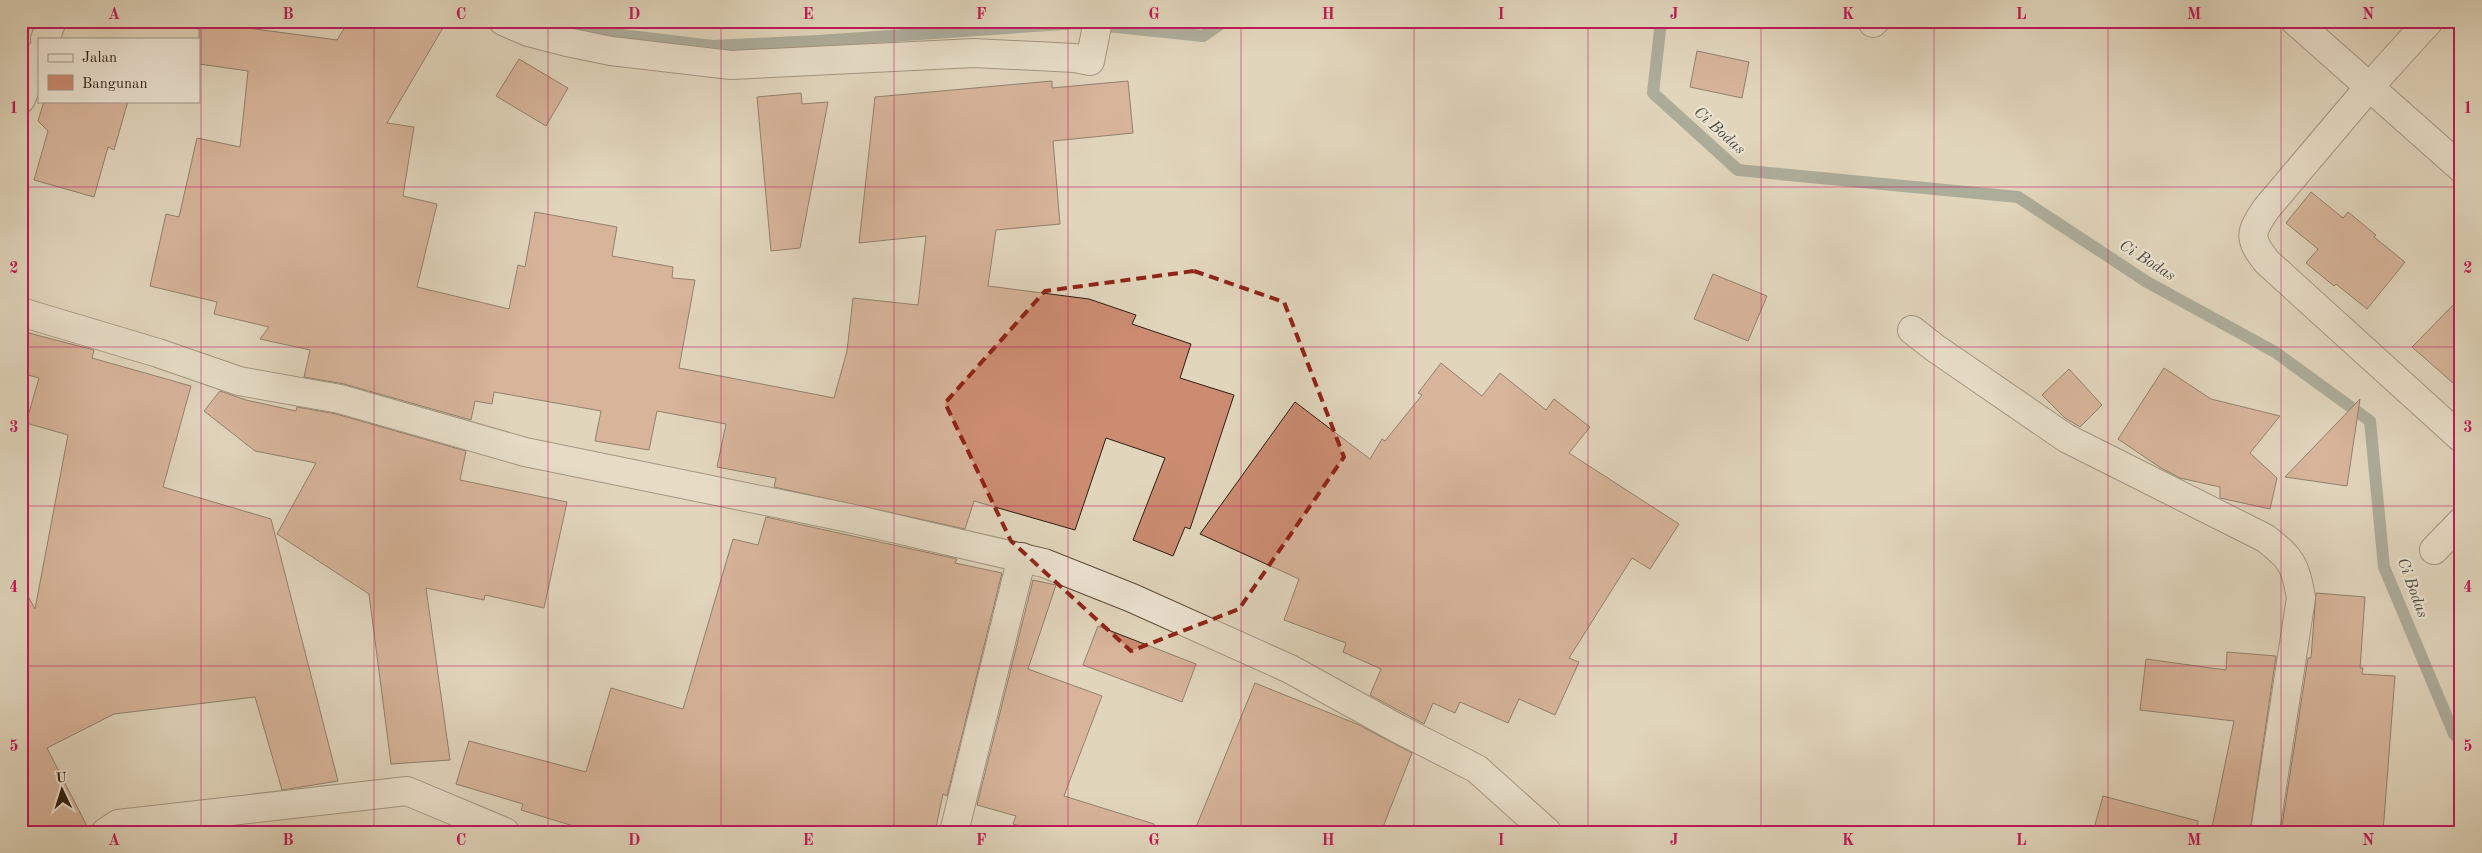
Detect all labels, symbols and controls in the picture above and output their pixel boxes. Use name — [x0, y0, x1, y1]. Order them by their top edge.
text: A — [108, 7, 120, 23]
text: B — [282, 7, 294, 23]
text: C — [456, 7, 466, 23]
text: D — [628, 7, 640, 23]
text: E — [802, 7, 814, 23]
text: F — [976, 7, 987, 23]
text: G — [1148, 7, 1160, 23]
text: H — [1321, 7, 1335, 23]
text: I — [1497, 7, 1505, 23]
text: J — [1670, 7, 1679, 23]
text: K — [1842, 7, 1854, 23]
text: L — [2016, 7, 2027, 23]
text: M — [2187, 7, 2201, 23]
text: N — [2362, 7, 2375, 23]
legend — [38, 38, 200, 102]
text: Jalan — [82, 51, 117, 66]
text: Bangunan — [82, 77, 148, 92]
text: 1 — [9, 101, 19, 117]
text: 1 — [2463, 101, 2473, 117]
water label: Ci Bodas — [1690, 104, 1748, 158]
water label: Ci Bodas — [2116, 238, 2178, 285]
text: 2 — [9, 261, 19, 277]
text: 2 — [2463, 261, 2473, 277]
text: 3 — [9, 420, 19, 436]
text: 3 — [2463, 420, 2473, 436]
water label: Ci Bodas — [2394, 556, 2430, 620]
text: 4 — [9, 580, 19, 596]
text: 4 — [2463, 580, 2473, 596]
text: 5 — [9, 739, 19, 755]
text: 5 — [2463, 739, 2473, 755]
north arrow — [38, 766, 88, 816]
text: U — [55, 771, 67, 785]
text: A — [108, 833, 120, 849]
text: B — [282, 833, 294, 849]
text: C — [456, 833, 466, 849]
text: D — [628, 833, 640, 849]
text: E — [802, 833, 814, 849]
text: F — [976, 833, 987, 849]
text: G — [1148, 833, 1160, 849]
text: H — [1321, 833, 1335, 849]
text: I — [1497, 833, 1505, 849]
text: J — [1670, 833, 1679, 849]
text: K — [1842, 833, 1854, 849]
text: L — [2016, 833, 2027, 849]
text: M — [2187, 833, 2201, 849]
text: N — [2362, 833, 2375, 849]

